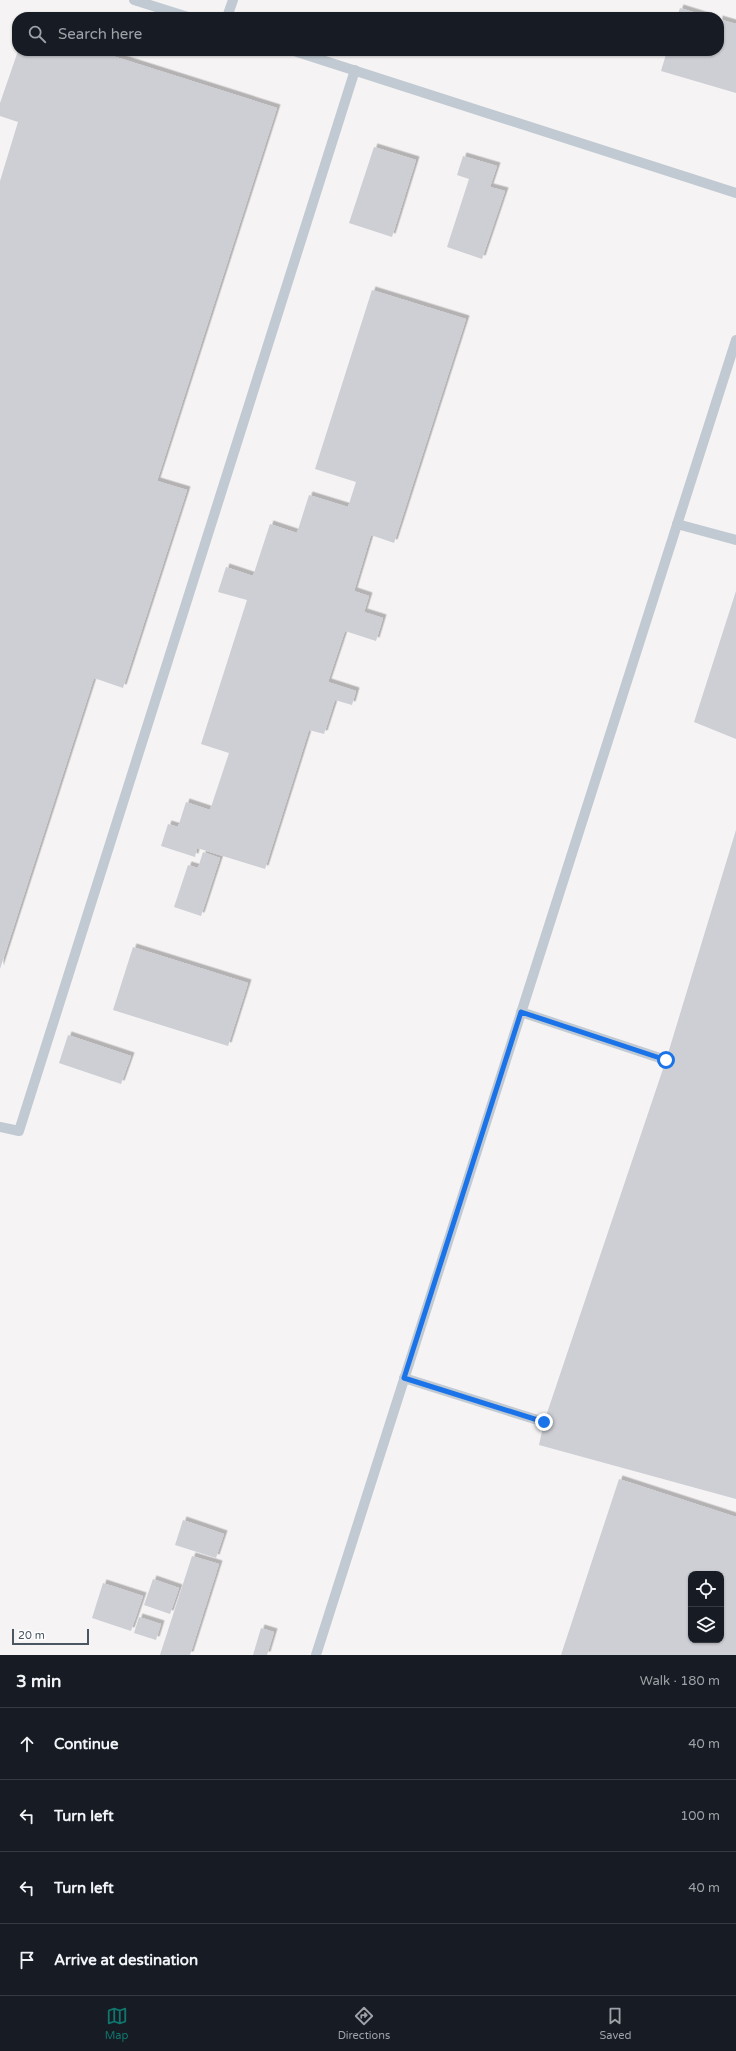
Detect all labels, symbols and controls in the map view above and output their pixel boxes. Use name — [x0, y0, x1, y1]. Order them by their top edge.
search box — [12, 12, 724, 56]
icon: search — [26, 23, 48, 45]
text: Search here — [58, 25, 142, 43]
route start — [657, 1051, 675, 1069]
route end — [535, 1413, 553, 1431]
map controls — [688, 1571, 724, 1643]
button: locate — [688, 1571, 724, 1607]
button: layers — [688, 1607, 724, 1643]
scale bar — [12, 1627, 89, 1646]
text: 20 m — [18, 1629, 45, 1642]
text: 3 min — [16, 1671, 61, 1692]
text: Walk · 180 m — [640, 1673, 720, 1689]
icon: ahead — [16, 1733, 38, 1755]
text: Continue — [54, 1735, 118, 1753]
text: 40 m — [688, 1736, 720, 1752]
icon: left — [16, 1805, 38, 1827]
text: Turn left — [54, 1807, 114, 1825]
text: 100 m — [680, 1808, 720, 1824]
icon: left — [16, 1877, 38, 1899]
text: Turn left — [54, 1879, 114, 1897]
text: 40 m — [688, 1880, 720, 1896]
icon: arrive — [16, 1949, 38, 1971]
text: Arrive at destination — [54, 1951, 198, 1969]
tab: Map — [105, 2005, 128, 2042]
tab: Directions — [338, 2005, 390, 2042]
tab: Saved — [600, 2005, 631, 2042]

